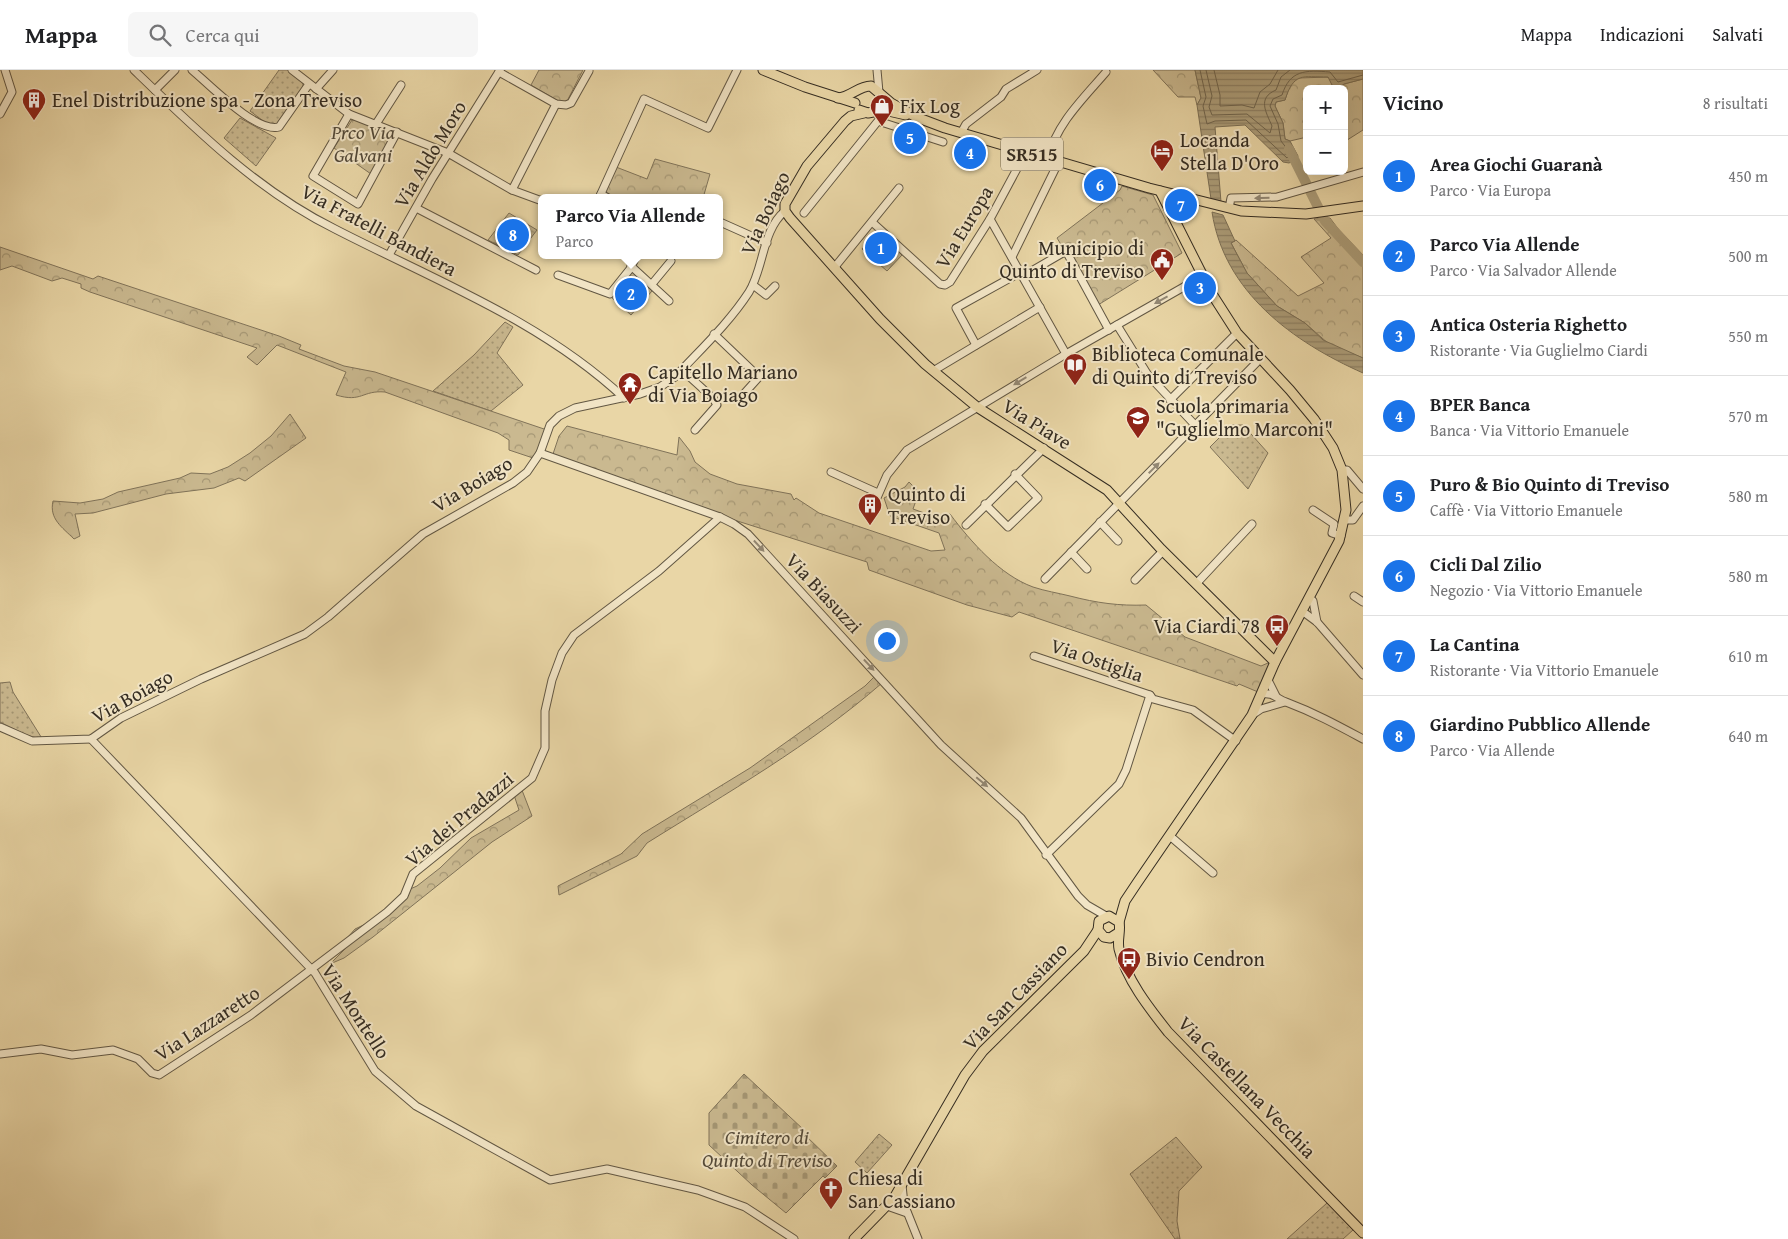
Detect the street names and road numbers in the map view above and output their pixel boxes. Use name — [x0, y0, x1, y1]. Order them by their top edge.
street label: Via Aldo Moro — [386, 95, 473, 213]
road number: SR515 — [1001, 138, 1063, 170]
street label: Via Boiago — [733, 166, 797, 259]
street label: Via Fratelli Bandiera — [296, 176, 463, 283]
street label: Via Europa — [927, 179, 1000, 274]
street label: Via Piave — [997, 391, 1078, 456]
street label: Via Boiago — [426, 448, 518, 519]
street label: Via Biasuzzi — [779, 546, 870, 640]
street label: Via Ostiglia — [1047, 630, 1148, 689]
street label: Via Boiago — [86, 661, 178, 730]
street label: Via dei Pradazzi — [398, 764, 520, 873]
street label: Via San Cassiano — [956, 935, 1074, 1056]
street label: Via Montello — [315, 957, 398, 1064]
street label: Via Lazzaretto — [148, 978, 265, 1068]
street label: Via Castellana Vecchia — [1172, 1009, 1323, 1165]

